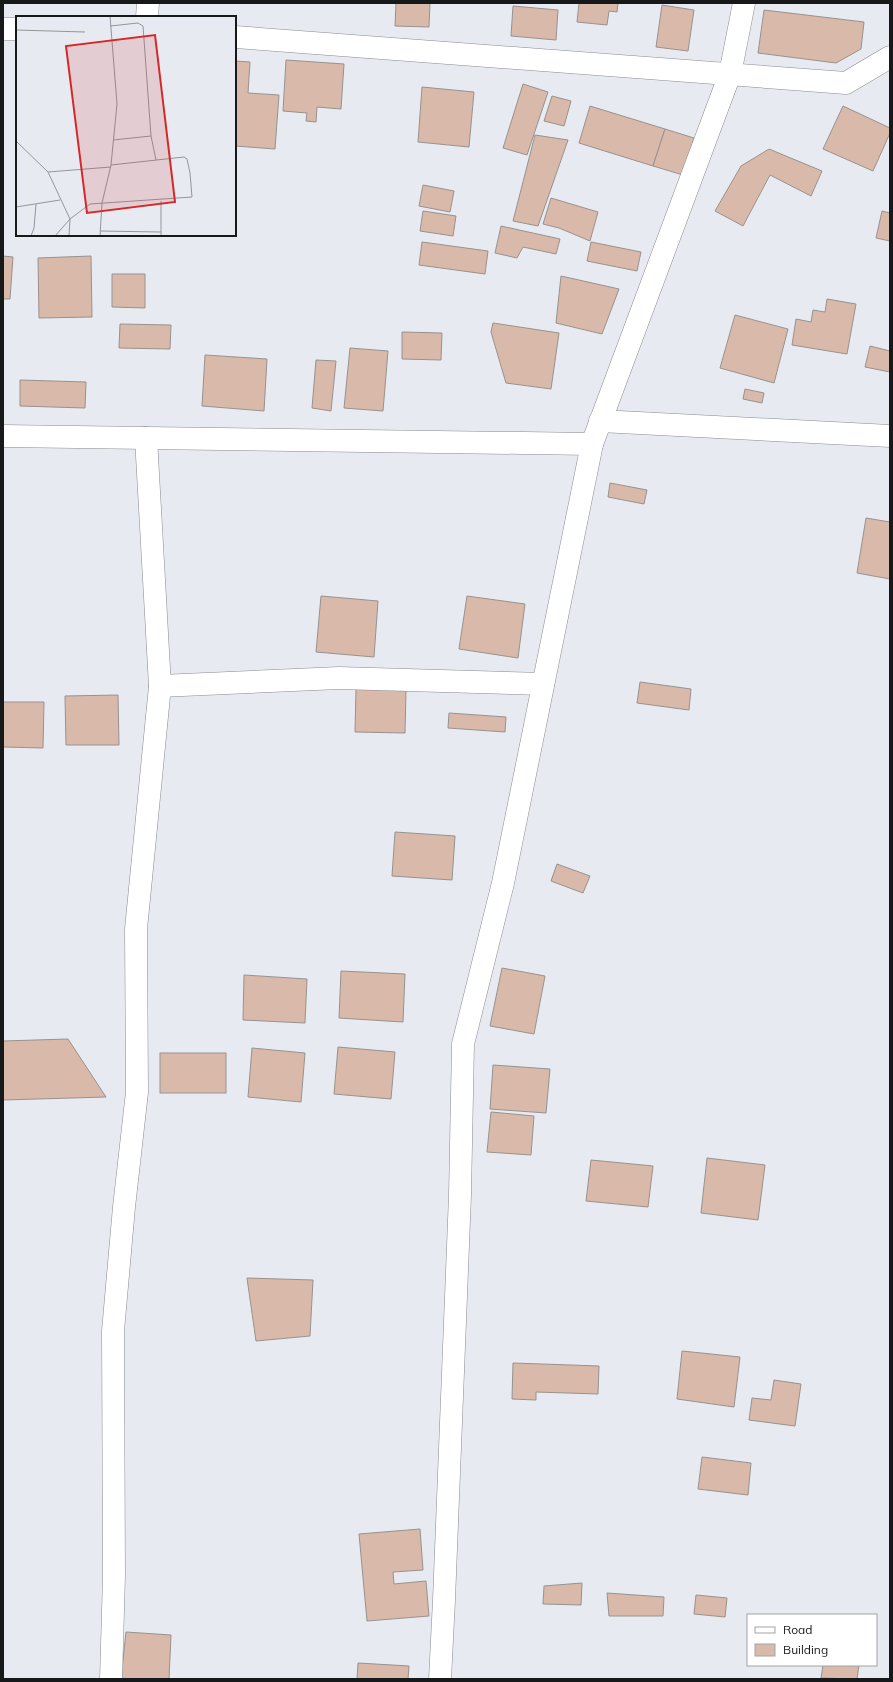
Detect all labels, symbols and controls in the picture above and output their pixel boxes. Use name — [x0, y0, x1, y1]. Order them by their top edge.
inset map — [16, 16, 236, 236]
legend — [747, 1614, 877, 1666]
text: Road — [783, 1622, 812, 1637]
text: Building — [783, 1642, 828, 1657]

